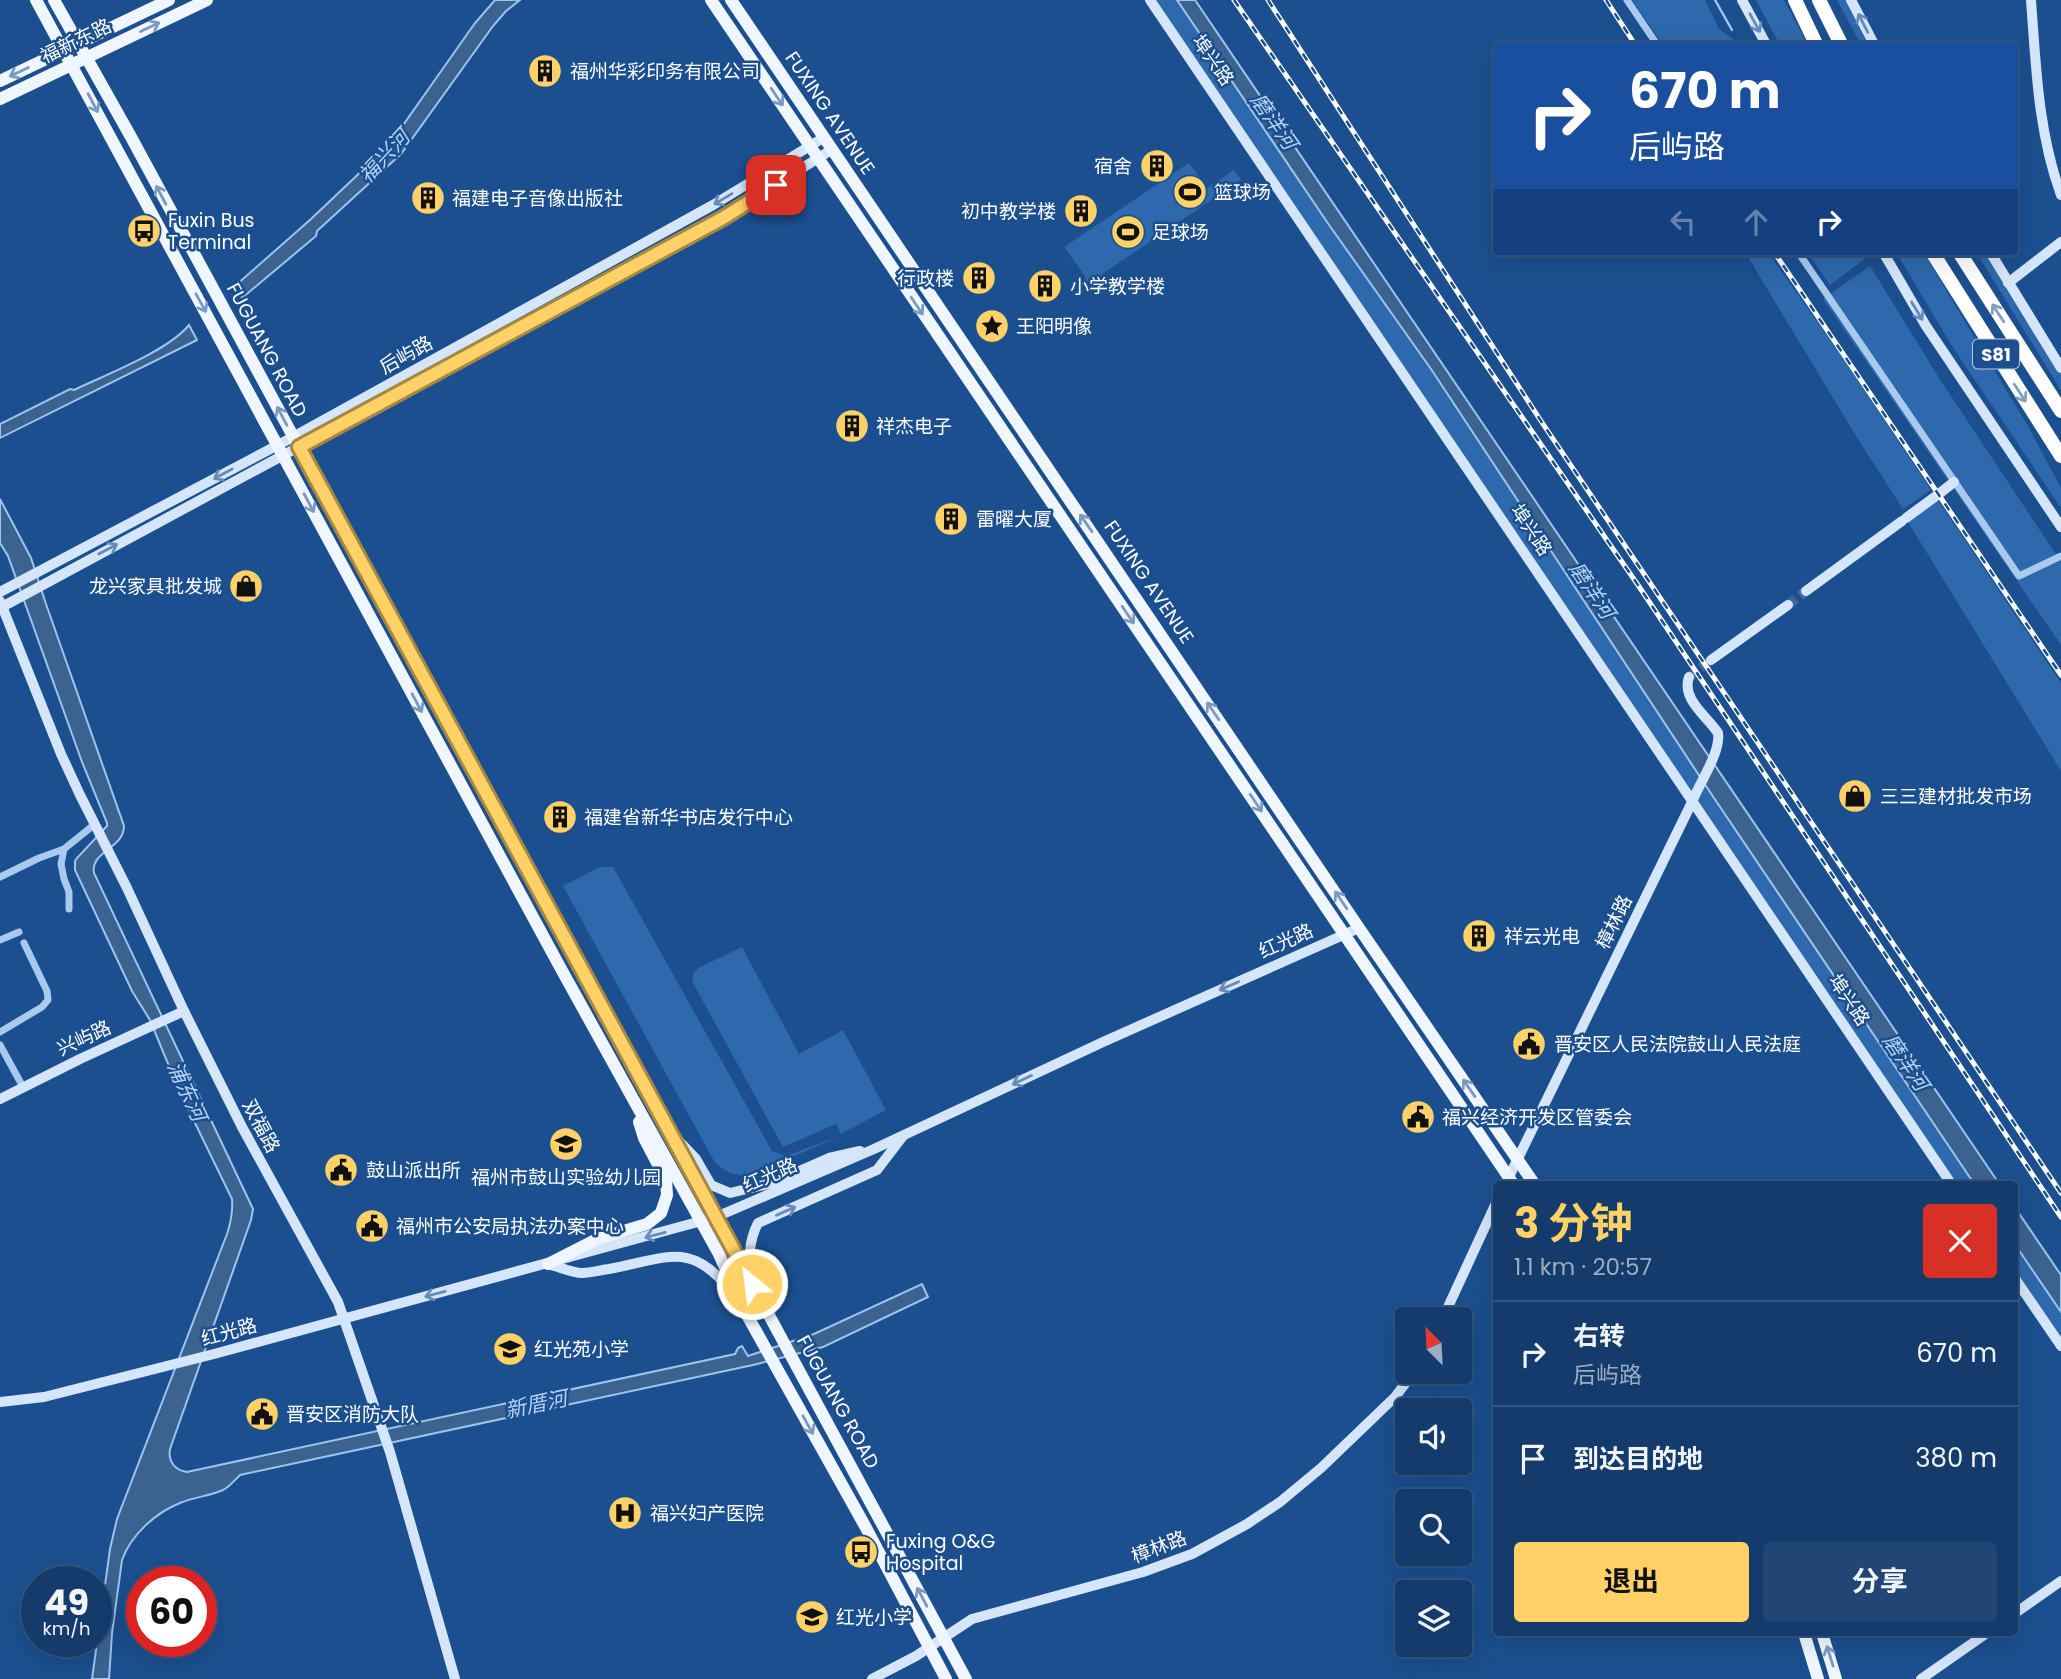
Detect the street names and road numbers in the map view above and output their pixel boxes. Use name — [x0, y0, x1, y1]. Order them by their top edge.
street label: 福新东路 — [36, 12, 116, 70]
street label: 埠兴路 — [1186, 29, 1240, 91]
street label: FUXING AVENUE — [779, 46, 881, 180]
street label: FUGUANG ROAD — [220, 278, 314, 422]
street label: 后屿路 — [375, 329, 437, 381]
road number: S81 — [1973, 340, 2019, 368]
street label: 埠兴路 — [1504, 499, 1558, 561]
street label: FUXING AVENUE — [1098, 515, 1200, 649]
street label: 樟林路 — [1589, 890, 1639, 954]
street label: 红光路 — [1254, 917, 1318, 965]
street label: 埠兴路 — [1822, 969, 1876, 1031]
street label: 兴屿路 — [52, 1014, 116, 1062]
street label: 双福路 — [236, 1094, 286, 1158]
street label: 红光路 — [738, 1151, 802, 1199]
street label: 红光路 — [198, 1312, 260, 1352]
street label: FUGUANG ROAD — [790, 1330, 886, 1474]
street label: 樟林路 — [1128, 1524, 1190, 1570]

